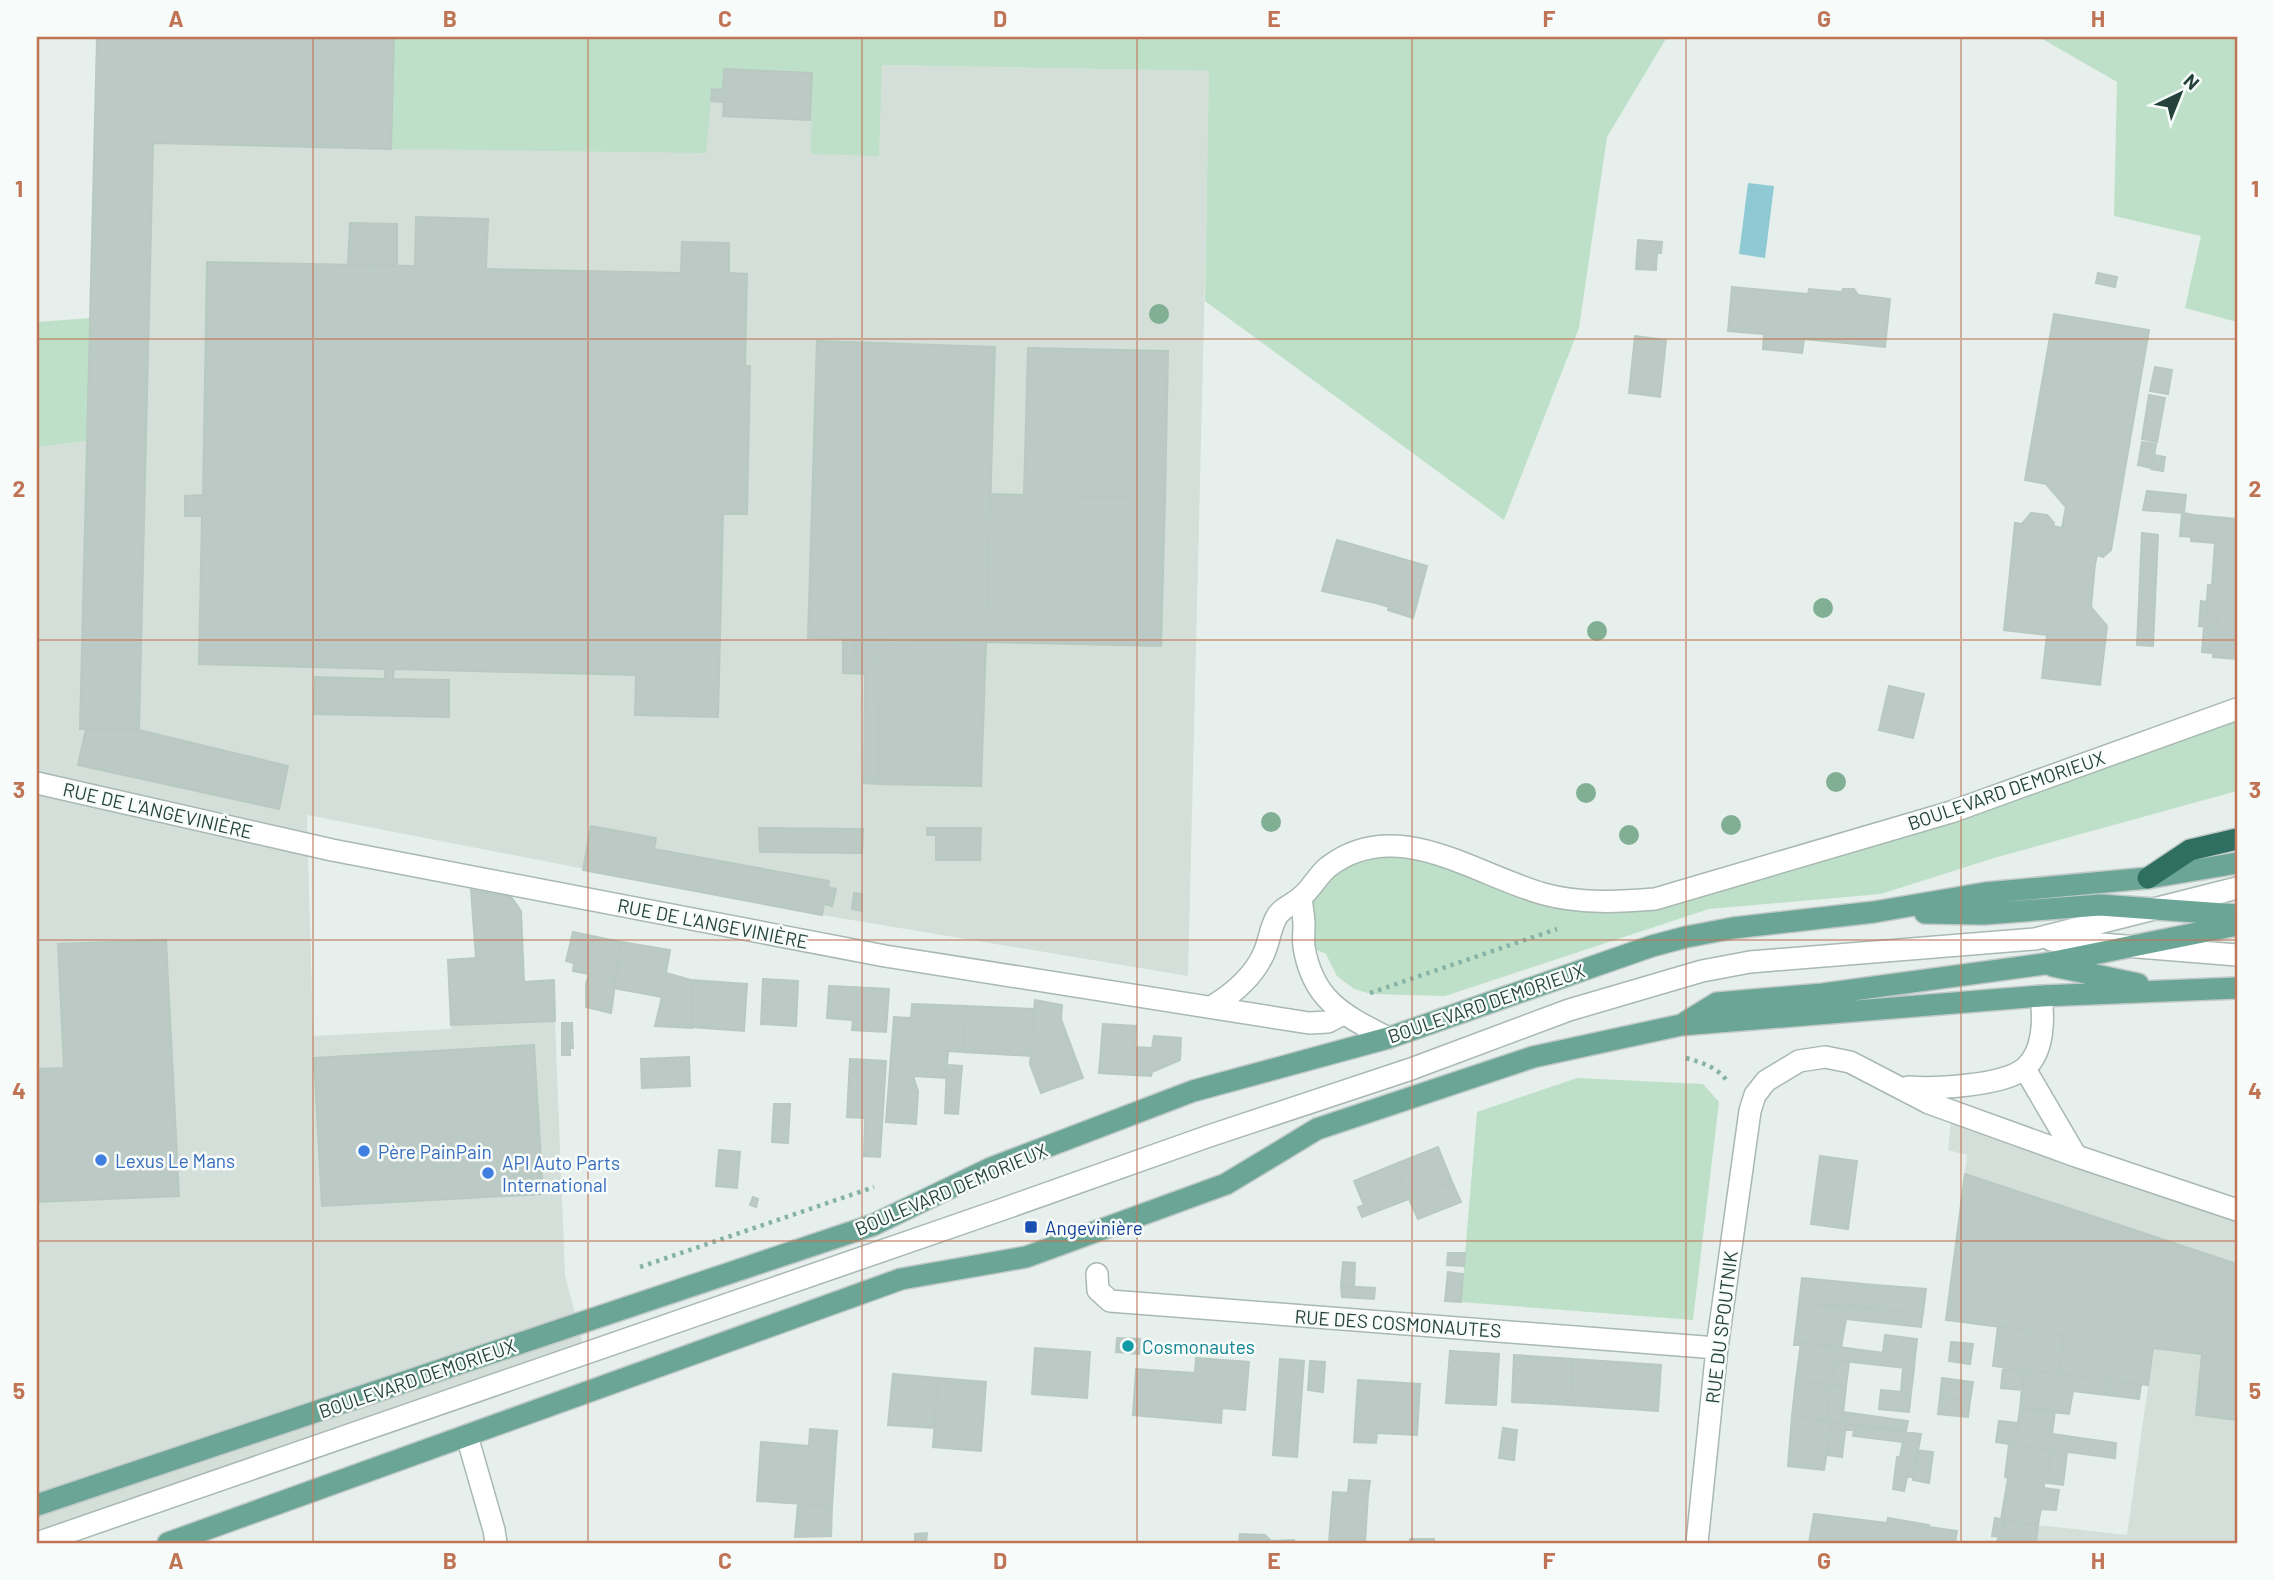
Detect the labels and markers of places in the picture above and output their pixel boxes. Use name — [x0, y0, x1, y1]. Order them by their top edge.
place label: Père PainPain — [378, 1140, 492, 1163]
marker: Père PainPain — [356, 1143, 372, 1159]
place label: Lexus Le Mans — [115, 1149, 235, 1172]
place label: API Auto Parts International — [502, 1151, 620, 1196]
marker: Lexus Le Mans — [93, 1152, 109, 1168]
marker: API Auto Parts International — [480, 1165, 496, 1181]
place label: Angevinière — [1045, 1216, 1143, 1239]
marker: Angevinière — [1023, 1219, 1039, 1235]
place label: Cosmonautes — [1142, 1335, 1255, 1358]
marker: Cosmonautes — [1120, 1338, 1136, 1354]

